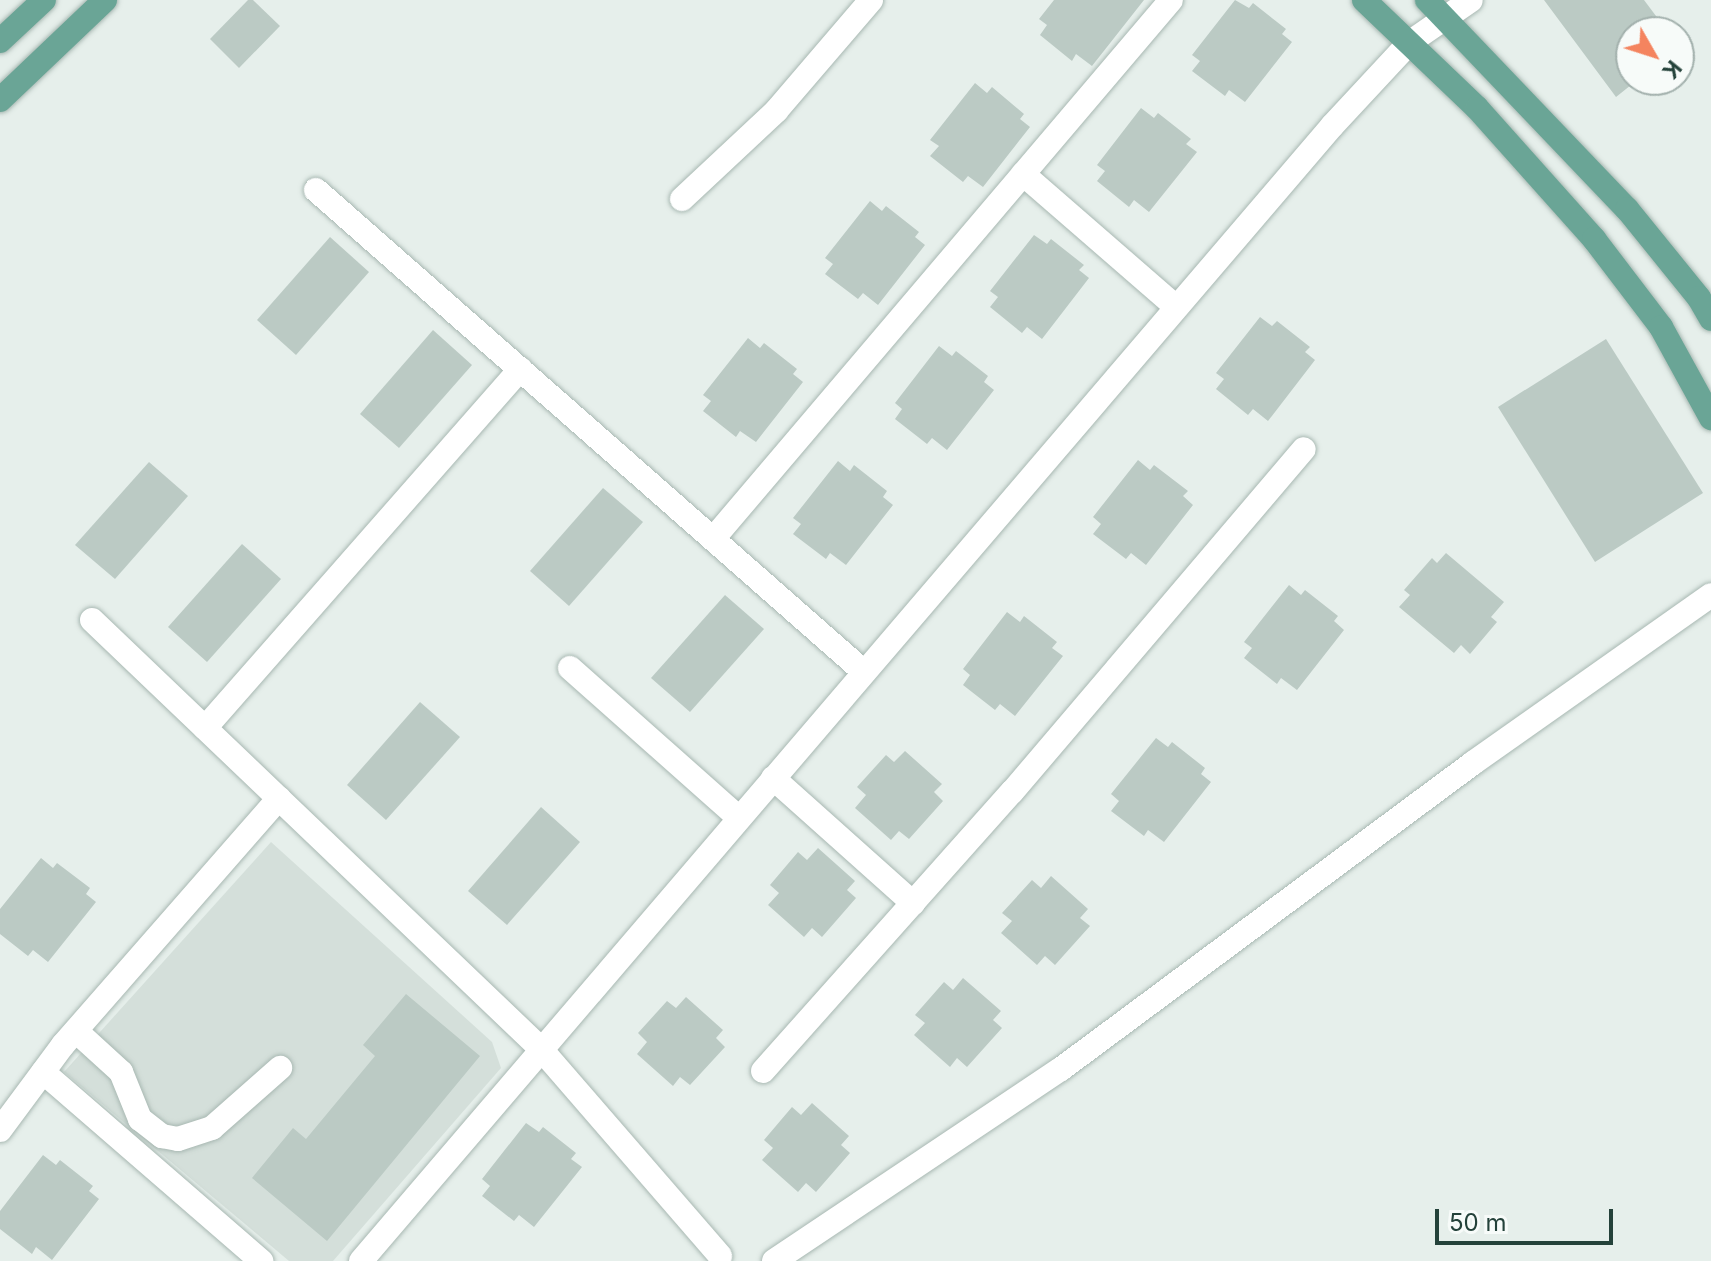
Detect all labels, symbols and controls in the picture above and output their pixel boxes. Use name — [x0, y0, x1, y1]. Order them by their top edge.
north arrow — [1615, 16, 1695, 96]
text: K — [1657, 56, 1687, 84]
scale bar — [1439, 1193, 1617, 1243]
text: 50 m — [1449, 1208, 1507, 1237]

